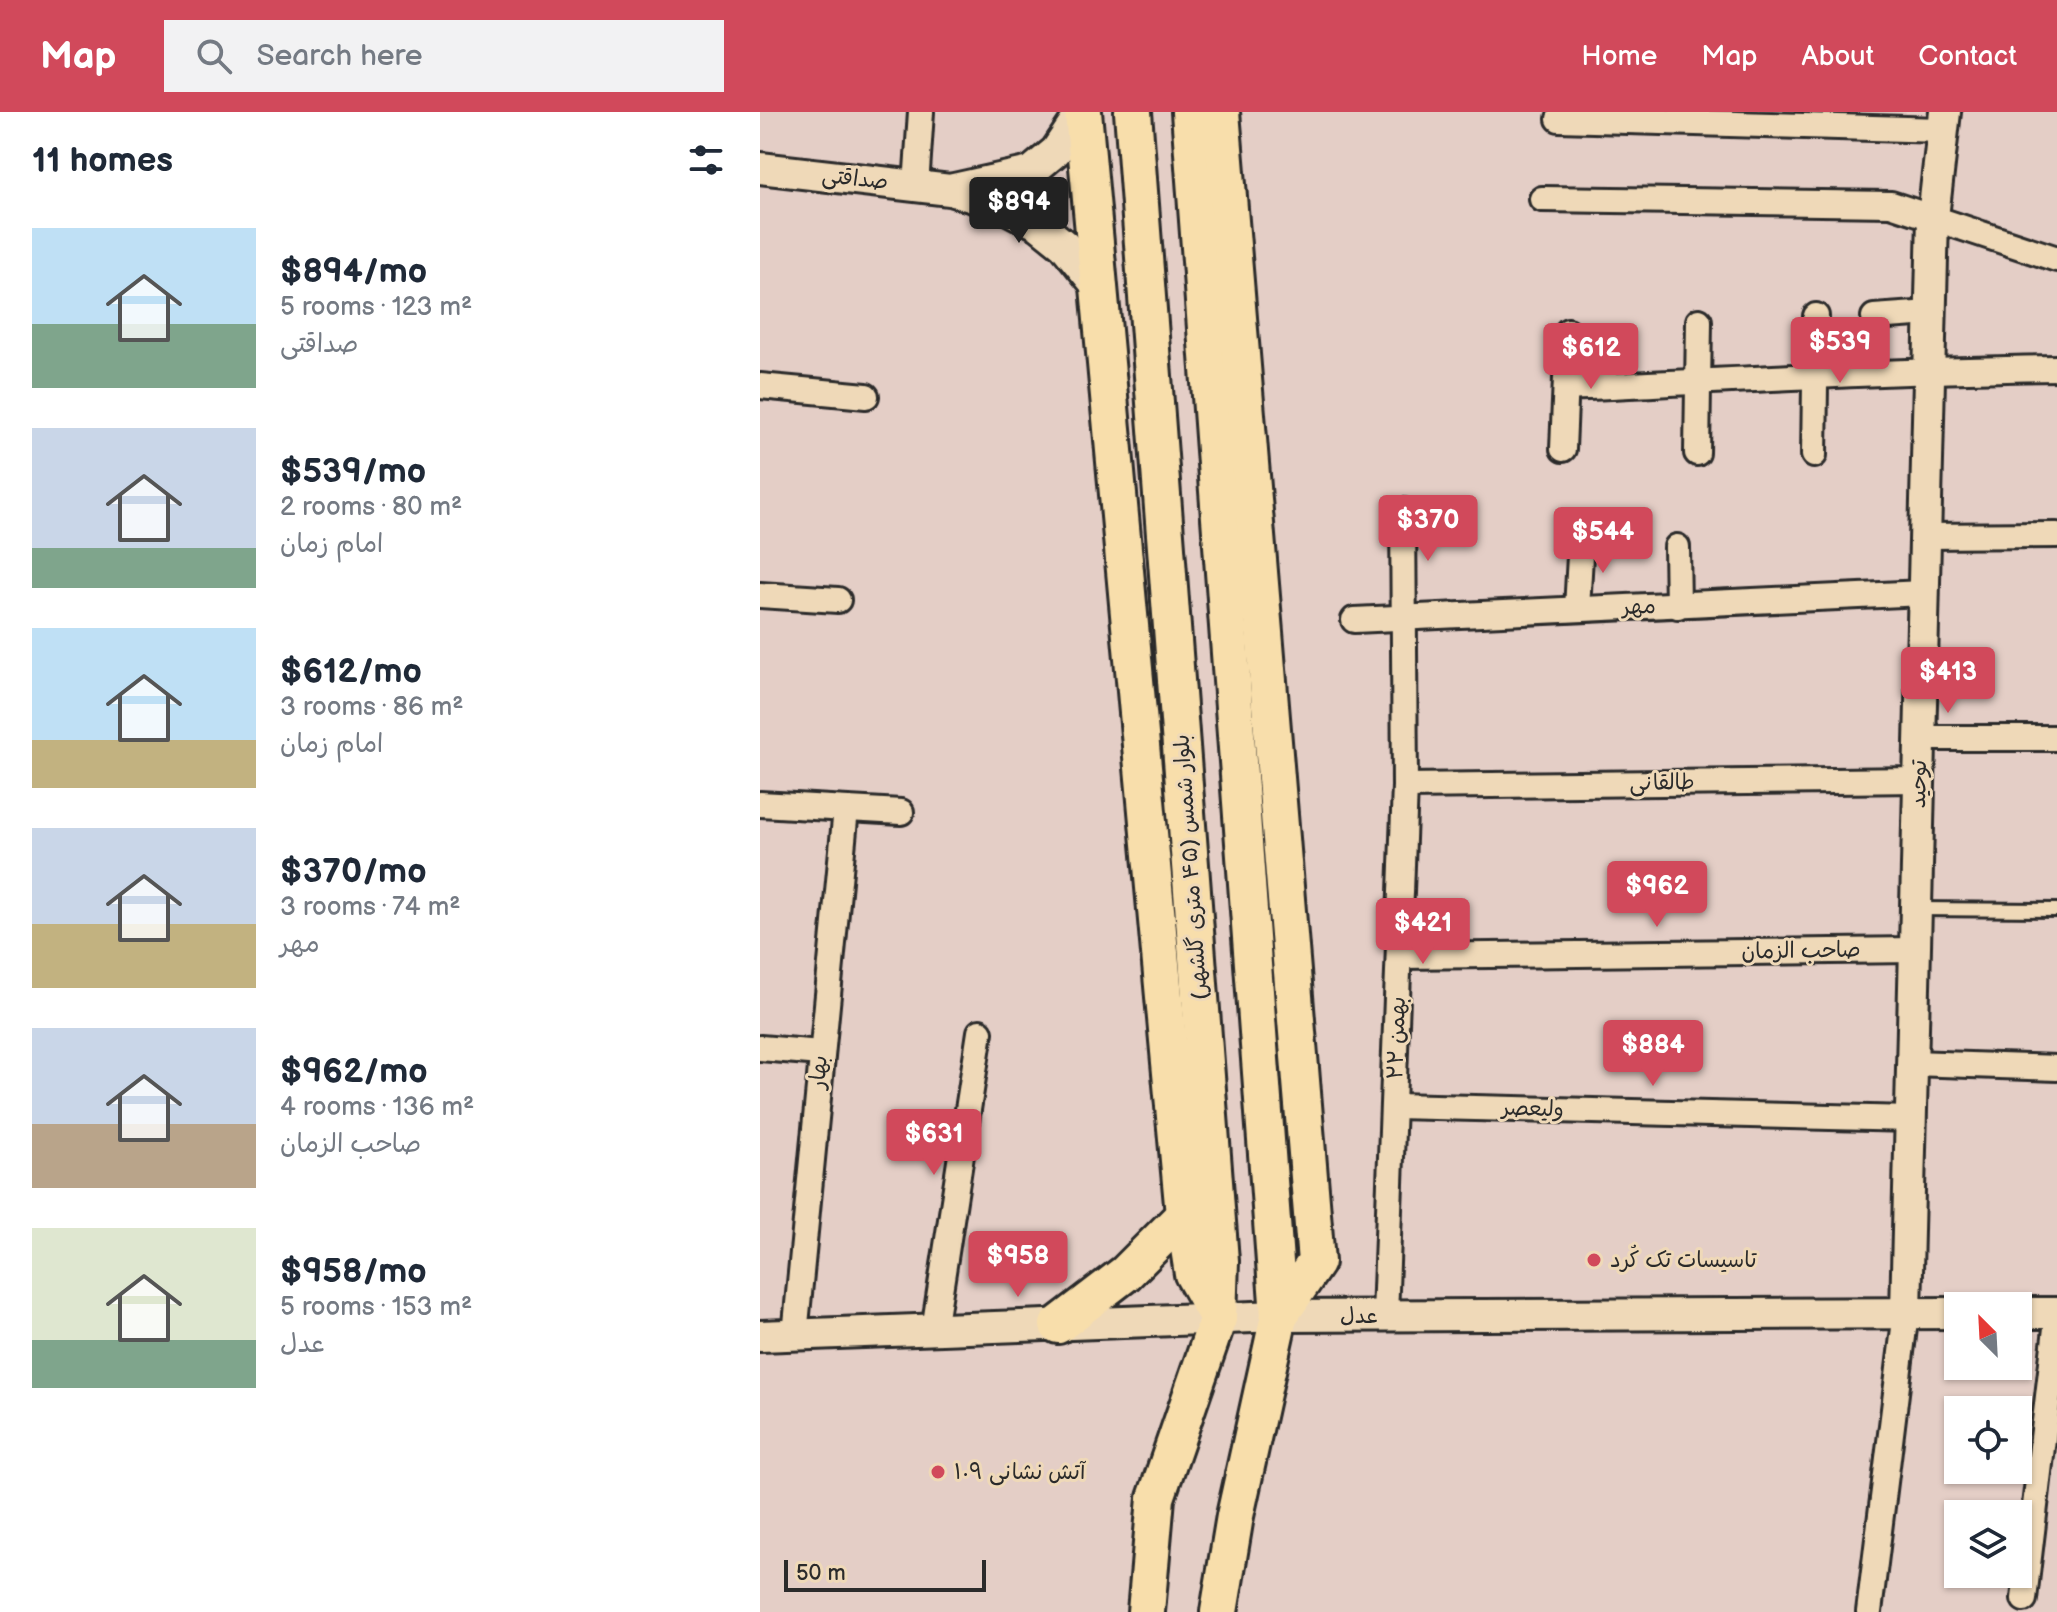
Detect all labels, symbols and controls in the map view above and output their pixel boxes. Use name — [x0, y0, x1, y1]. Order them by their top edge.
search box — [164, 20, 724, 92]
text: Map — [40, 34, 116, 79]
icon: search — [192, 34, 236, 78]
text: Search here — [256, 38, 423, 74]
text: Home — [1581, 40, 1657, 73]
text: Map — [1701, 40, 1758, 73]
text: About — [1802, 40, 1874, 73]
text: Contact — [1918, 40, 2017, 73]
icon: filters — [684, 138, 728, 182]
text: 11 homes — [32, 140, 173, 181]
street label: صداقتی — [821, 162, 889, 196]
pin: $894 — [972, 177, 1066, 245]
text: $894 — [987, 187, 1051, 218]
text: $894/mo — [280, 251, 427, 292]
icon: home — [96, 260, 192, 356]
text: 5 rooms · 123 m² — [280, 292, 472, 323]
pin: $539 — [1793, 317, 1887, 385]
pin: $612 — [1544, 323, 1638, 391]
text: $539 — [1809, 327, 1871, 358]
text: صداقتی — [280, 329, 359, 360]
text: $612 — [1561, 333, 1621, 364]
text: $539/mo — [280, 451, 426, 492]
icon: home — [96, 460, 192, 556]
text: 2 rooms · 80 m² — [280, 492, 462, 523]
pin: $370 — [1381, 495, 1475, 563]
text: $370 — [1397, 505, 1459, 536]
pin: $544 — [1556, 507, 1650, 575]
text: $544 — [1572, 517, 1634, 548]
text: امام زمان — [280, 529, 384, 560]
street label: مهر — [1620, 593, 1656, 621]
pin: $413 — [1901, 647, 1995, 715]
text: $612/mo — [280, 651, 422, 692]
text: $413 — [1919, 657, 1977, 688]
icon: home — [96, 660, 192, 756]
text: 3 rooms · 86 m² — [280, 692, 464, 723]
text: امام زمان — [280, 729, 384, 760]
street label: بلوار شمس (۴۵ متری گلشهر) — [1168, 733, 1214, 1001]
street label: توحید — [1905, 759, 1933, 809]
street label: طالقانی — [1629, 769, 1695, 797]
text: $370/mo — [280, 851, 427, 892]
icon: home — [96, 860, 192, 956]
pin: $962 — [1610, 861, 1704, 929]
text: $962 — [1625, 871, 1689, 902]
text: 3 rooms · 74 m² — [280, 892, 460, 923]
pin: $421 — [1376, 898, 1470, 966]
text: $421 — [1394, 908, 1452, 939]
text: مهر — [280, 929, 320, 960]
street label: صاحب الزمان — [1741, 936, 1861, 966]
street label: ۲۲ بهمن — [1382, 996, 1412, 1080]
pin: $884 — [1606, 1020, 1700, 1088]
text: $884 — [1621, 1030, 1685, 1061]
text: $962/mo — [280, 1051, 428, 1092]
street label: بهار — [804, 1054, 834, 1092]
icon: home — [96, 1060, 192, 1156]
text: 4 rooms · 136 m² — [280, 1092, 474, 1123]
street label: ولیعصر — [1500, 1094, 1564, 1124]
pin: $631 — [887, 1109, 981, 1177]
text: $631 — [904, 1119, 964, 1150]
text: صاحب الزمان — [280, 1129, 421, 1160]
pin: $958 — [971, 1231, 1065, 1299]
text: $958 — [987, 1241, 1050, 1272]
place label: تاسیسات تک کُرد — [1610, 1244, 1757, 1274]
text: $958/mo — [280, 1251, 427, 1292]
marker: تاسیسات تک کُرد — [1585, 1251, 1603, 1269]
icon: home — [96, 1260, 192, 1356]
text: 5 rooms · 153 m² — [280, 1292, 472, 1323]
north arrow — [1944, 1292, 2032, 1380]
map controls — [1944, 1292, 2032, 1588]
street label: عدل — [1340, 1303, 1378, 1330]
text: عدل — [280, 1329, 325, 1360]
button: locate — [1944, 1396, 2032, 1484]
place label: آتش نشانی ۱۰۹ — [954, 1459, 1087, 1486]
marker: آتش نشانی ۱۰۹ — [929, 1463, 947, 1481]
button: layers — [1944, 1500, 2032, 1588]
scale bar — [784, 1556, 986, 1592]
text: 50 m — [796, 1560, 846, 1587]

